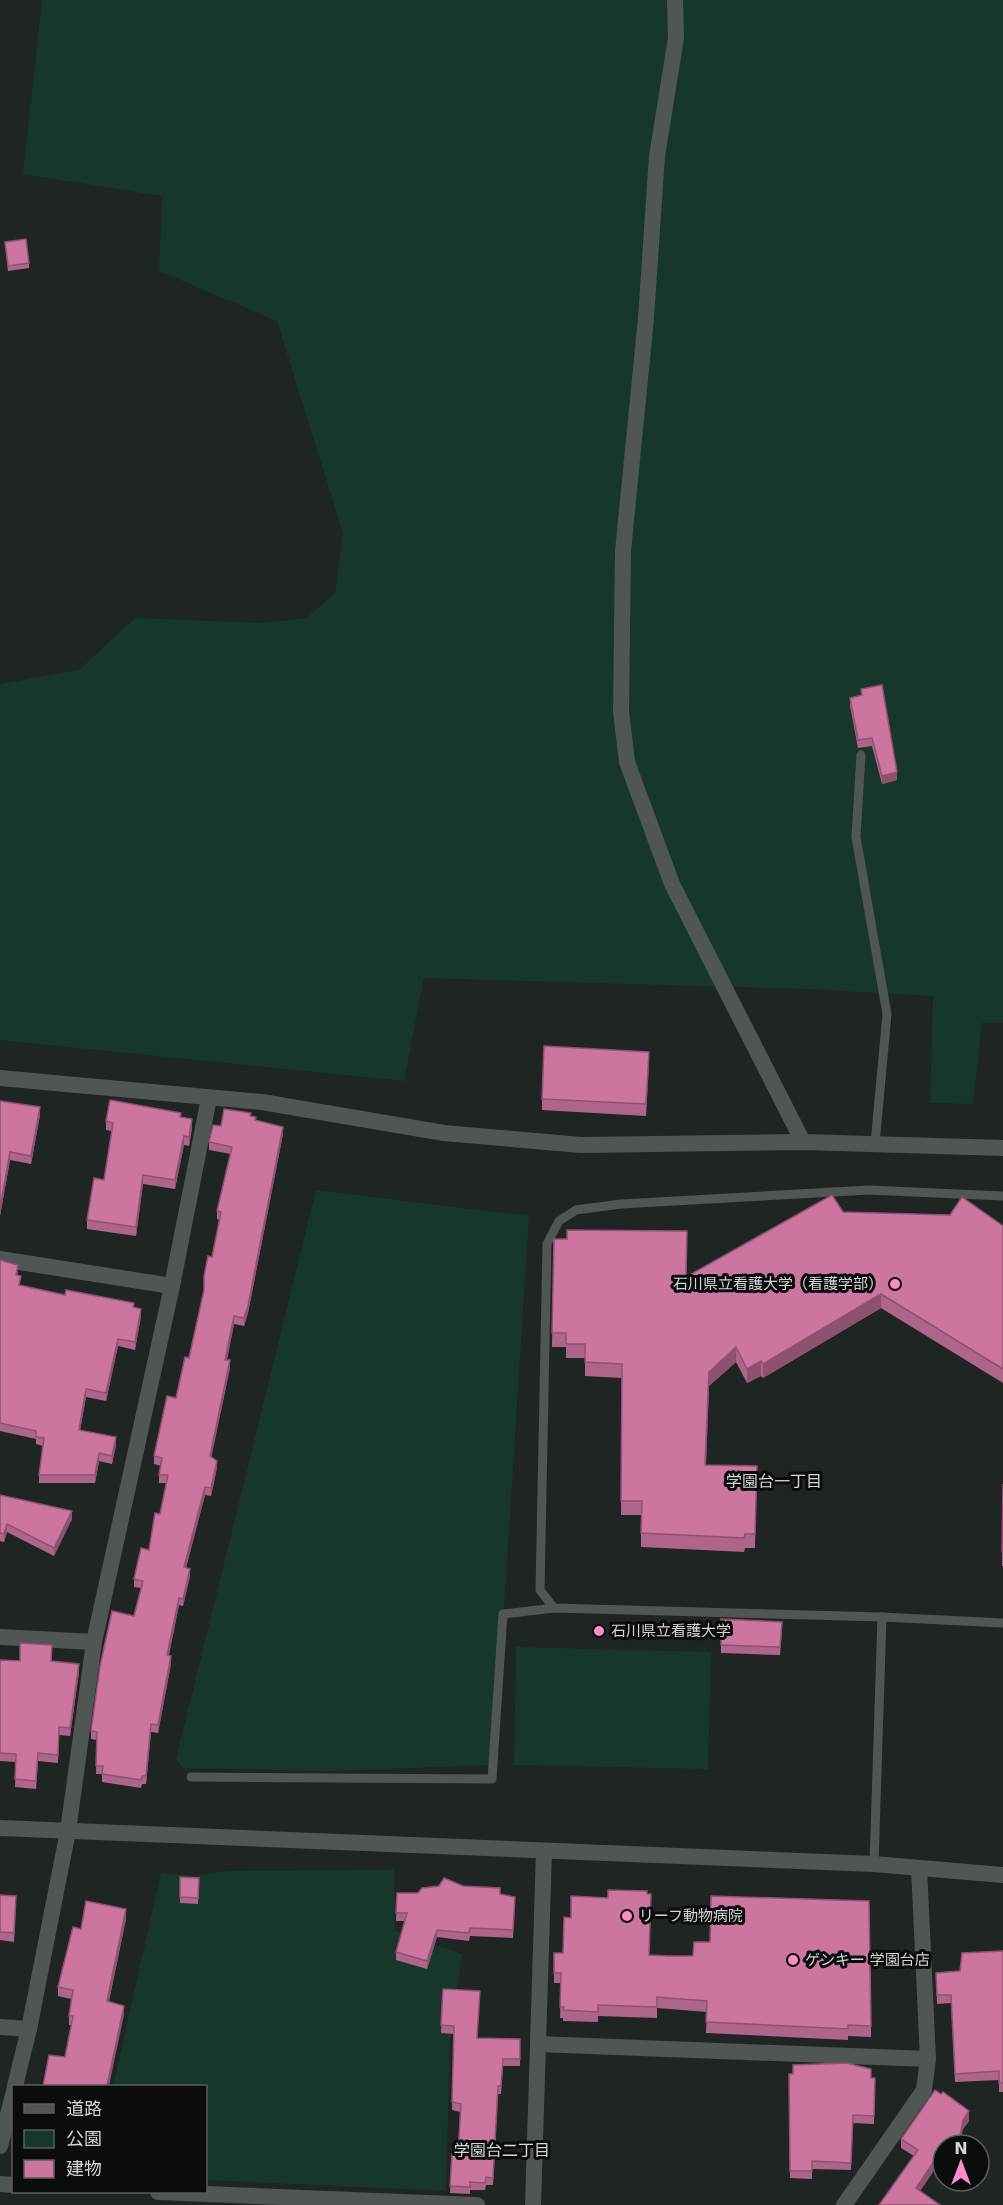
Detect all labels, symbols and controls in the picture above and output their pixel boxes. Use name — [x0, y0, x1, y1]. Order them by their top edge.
place label: 石川県立看護大学（看護学部） — [673, 1275, 883, 1293]
marker: 石川県立看護大学（看護学部） — [888, 1277, 902, 1291]
district label: 学園台一丁目 — [726, 1472, 822, 1491]
place label: 石川県立看護大学 — [611, 1622, 731, 1640]
marker: 石川県立看護大学 — [592, 1624, 606, 1638]
place label: リーフ動物病院 — [639, 1907, 743, 1925]
marker: リーフ動物病院 — [620, 1909, 634, 1923]
place label: ゲンキー 学園台店 — [805, 1951, 930, 1969]
marker: ゲンキー 学園台店 — [786, 1953, 800, 1967]
legend — [12, 2085, 207, 2193]
text: 道路 — [66, 2098, 102, 2119]
text: 公園 — [66, 2128, 102, 2149]
north arrow — [931, 2133, 991, 2193]
text: N — [954, 2139, 968, 2158]
district label: 学園台二丁目 — [454, 2141, 550, 2160]
text: 建物 — [66, 2158, 102, 2179]

